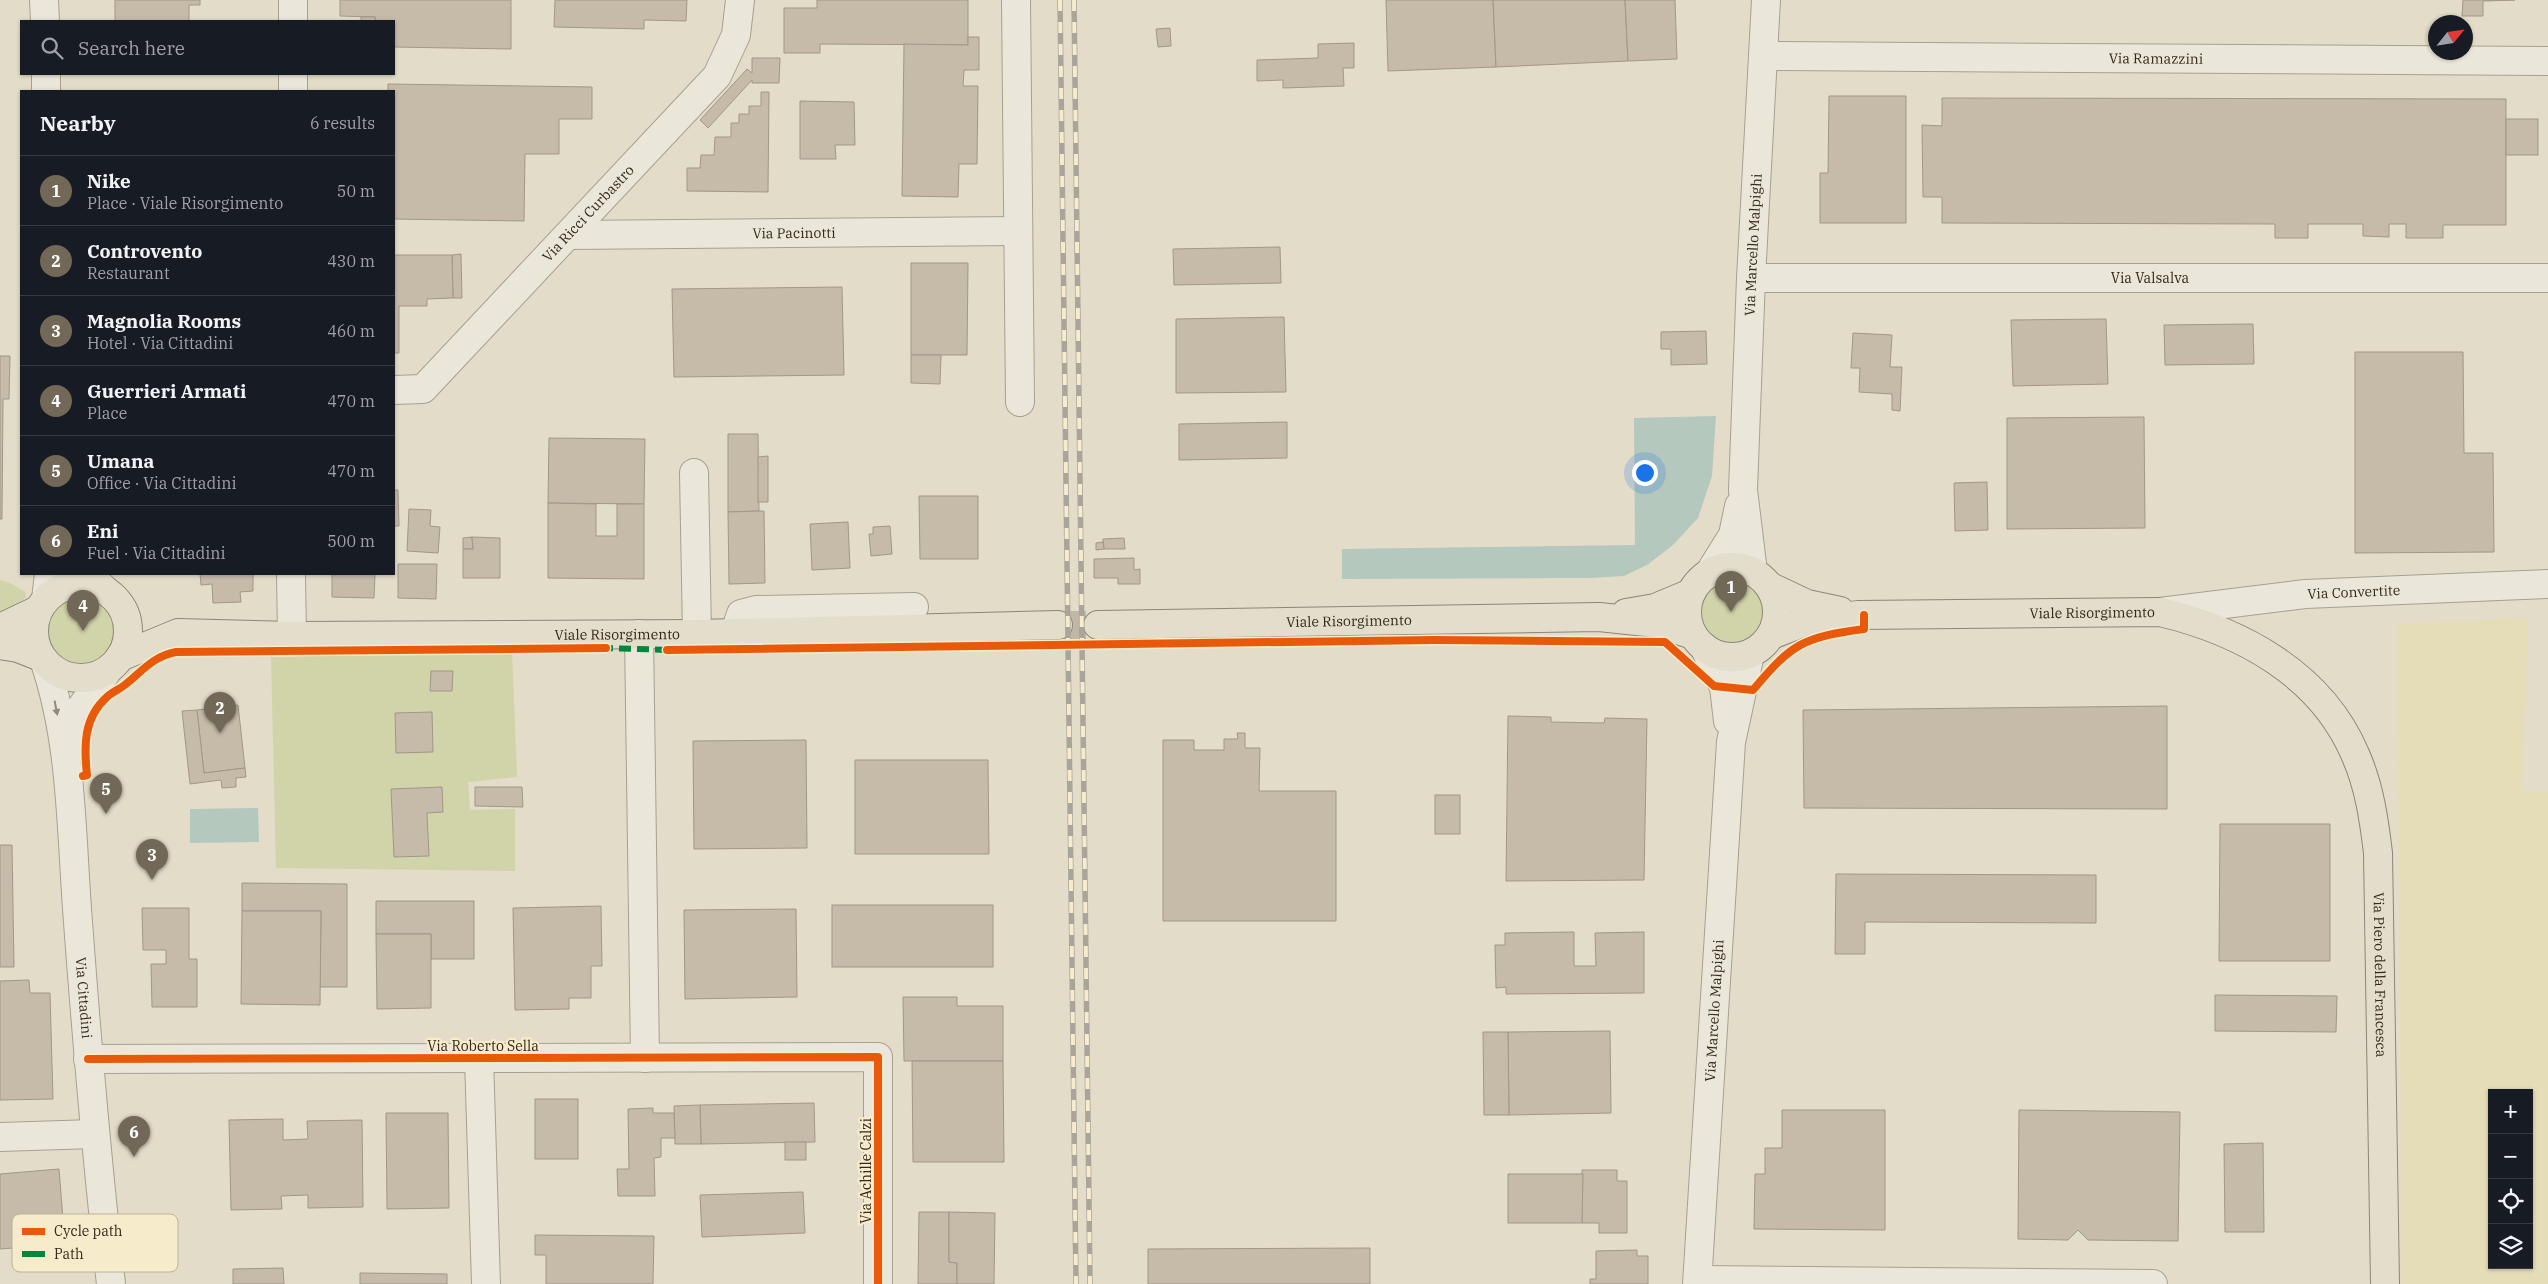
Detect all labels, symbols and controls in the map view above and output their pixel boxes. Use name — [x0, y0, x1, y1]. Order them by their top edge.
north arrow — [2428, 15, 2473, 60]
search box — [20, 20, 395, 75]
icon: search — [38, 34, 66, 62]
text: Search here — [78, 36, 185, 60]
street label: Via Ramazzini — [2109, 49, 2203, 68]
text: Nearby — [40, 109, 116, 137]
text: 6 results — [310, 113, 375, 133]
street label: Via Ricci Curbastro — [538, 161, 638, 265]
text: Nike — [87, 169, 131, 193]
street label: Via Marcello Malpighi — [1741, 173, 1766, 316]
text: 1 — [51, 181, 61, 201]
text: 50 m — [337, 181, 375, 201]
text: Place · Viale Risorgimento — [87, 193, 283, 213]
street label: Via Pacinotti — [752, 224, 836, 242]
text: Controvento — [87, 239, 202, 263]
text: 2 — [51, 251, 61, 271]
text: 430 m — [327, 251, 375, 271]
text: Restaurant — [87, 263, 170, 283]
street label: Via Valsalva — [2111, 269, 2189, 287]
text: Magnolia Rooms — [87, 309, 241, 333]
text: 3 — [51, 321, 61, 341]
text: 460 m — [327, 321, 375, 341]
text: Hotel · Via Cittadini — [87, 333, 233, 353]
text: Guerrieri Armati — [87, 379, 246, 403]
text: 4 — [51, 391, 61, 411]
text: 470 m — [327, 391, 375, 411]
text: Place — [87, 403, 127, 423]
text: Umana — [87, 449, 154, 473]
your location — [1632, 460, 1658, 486]
text: 5 — [51, 461, 61, 481]
text: 470 m — [327, 461, 375, 481]
text: Office · Via Cittadini — [87, 473, 236, 493]
text: Eni — [87, 519, 118, 543]
text: 6 — [51, 531, 61, 551]
text: 500 m — [327, 531, 375, 551]
text: Fuel · Via Cittadini — [87, 543, 226, 563]
pin: 1 — [1715, 571, 1747, 612]
street label: Via Convertite — [2307, 581, 2401, 603]
pin: 4 — [67, 590, 99, 631]
street label: Viale Risorgimento — [2029, 603, 2155, 622]
street label: Viale Risorgimento — [1286, 611, 1412, 631]
street label: Viale Risorgimento — [554, 625, 680, 644]
pin: 2 — [204, 692, 236, 733]
one-way arrow — [52, 700, 60, 715]
pin: 5 — [90, 773, 122, 814]
pin: 3 — [136, 839, 168, 880]
street label: Via Piero della Francesca — [2370, 892, 2390, 1058]
street label: Via Marcello Malpighi — [1701, 939, 1728, 1082]
street label: Via Cittadini — [72, 956, 96, 1039]
street label: Via Roberto Sella — [427, 1037, 539, 1055]
map controls — [2488, 1089, 2533, 1269]
button: + — [2488, 1089, 2533, 1134]
pin: 6 — [118, 1116, 150, 1157]
street label: Via Achille Calzi — [857, 1118, 875, 1224]
button: − — [2488, 1134, 2533, 1179]
button: locate — [2488, 1179, 2533, 1224]
legend — [12, 1214, 178, 1272]
text: Cycle path — [54, 1222, 123, 1240]
button: layers — [2488, 1224, 2533, 1269]
text: Path — [54, 1245, 84, 1263]

